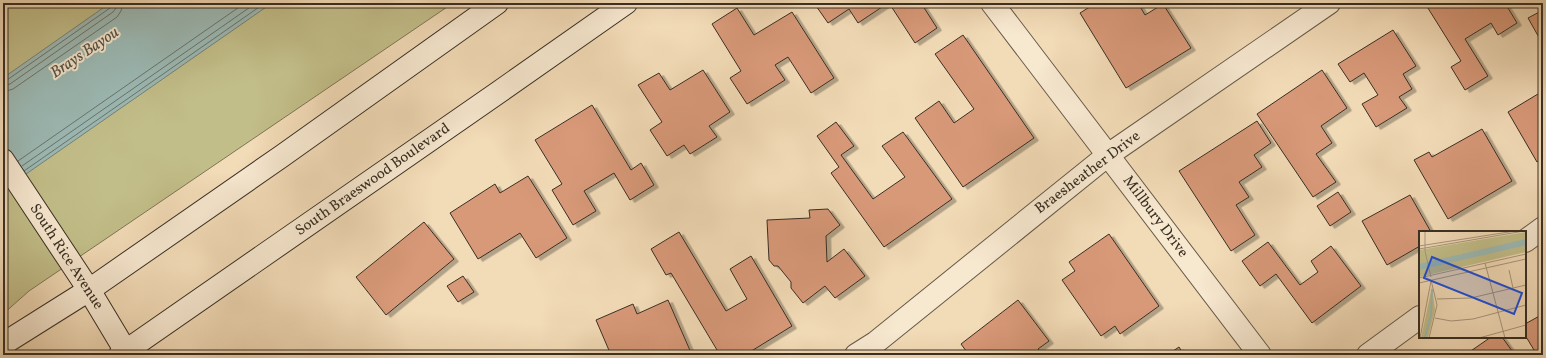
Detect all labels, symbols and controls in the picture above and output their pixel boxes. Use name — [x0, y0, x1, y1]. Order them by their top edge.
water label: Brays Bayou — [46, 22, 124, 84]
street label: South Braeswood Boulevard — [291, 118, 455, 242]
street label: Braesheather Drive — [1031, 126, 1145, 220]
street label: Millbury Drive — [1117, 172, 1193, 262]
street label: South Rice Avenue — [24, 200, 108, 314]
inset map — [1419, 231, 1526, 338]

